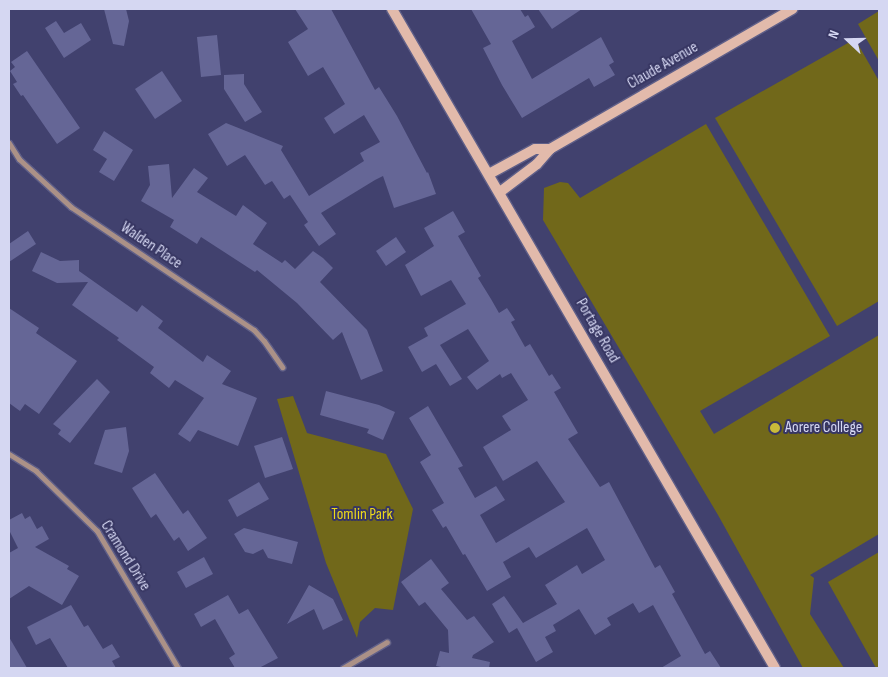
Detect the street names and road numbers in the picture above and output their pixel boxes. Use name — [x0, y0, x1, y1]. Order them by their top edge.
street label: Claude Avenue — [624, 38, 702, 94]
street label: Walden Place — [117, 218, 185, 274]
street label: Portage Road — [571, 295, 623, 367]
street label: Cramond Drive — [96, 517, 154, 595]

